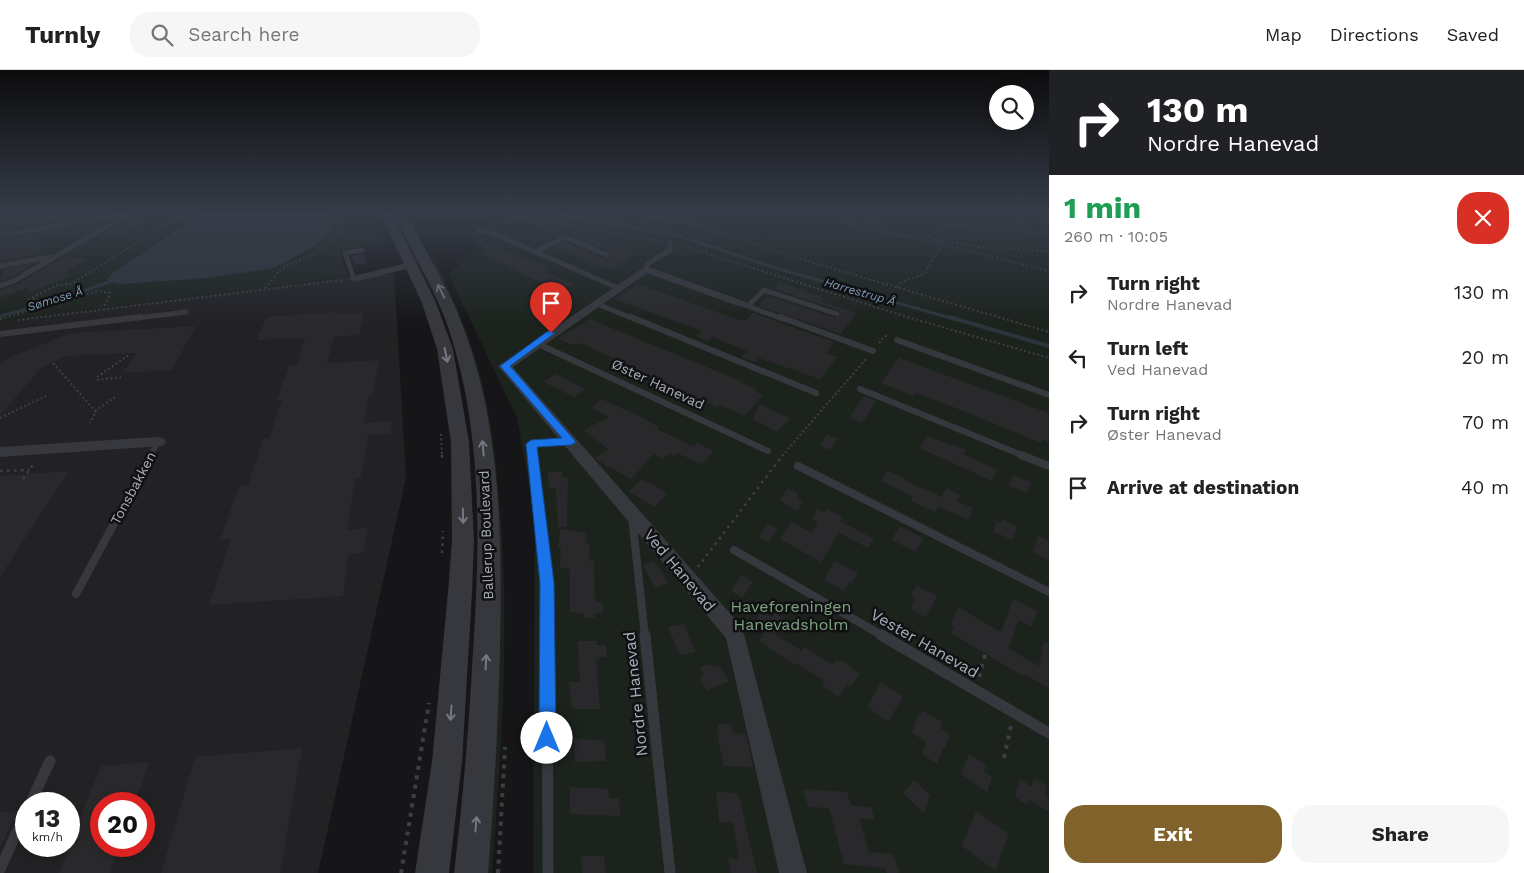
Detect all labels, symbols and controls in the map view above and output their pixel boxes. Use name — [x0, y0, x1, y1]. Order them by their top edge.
search box — [130, 12, 480, 57]
text: Turnly — [25, 21, 100, 49]
icon: search — [148, 21, 176, 49]
text: Search here — [188, 23, 300, 46]
text: Map — [1265, 24, 1302, 45]
text: Directions — [1330, 24, 1419, 45]
text: Saved — [1447, 24, 1499, 45]
map controls — [989, 85, 1034, 130]
button: search — [989, 85, 1034, 130]
text: 130 m — [1147, 89, 1248, 131]
icon: right — [1064, 90, 1129, 155]
text: Nordre Hanevad — [1147, 131, 1319, 156]
text: 1 min — [1064, 190, 1141, 225]
button: close — [1457, 192, 1509, 244]
text: 260 m · 10:05 — [1064, 227, 1168, 246]
text: Turn right — [1107, 272, 1200, 295]
water label: Harrestrup Å — [823, 275, 897, 309]
icon: right — [1064, 279, 1092, 307]
text: 130 m — [1454, 281, 1509, 304]
pin — [530, 282, 572, 333]
water label: Sømose Å — [26, 284, 84, 314]
one-way arrow — [436, 284, 445, 299]
icon: arrive — [537, 289, 565, 317]
text: Nordre Hanevad — [1107, 295, 1232, 314]
text: Turn left — [1107, 337, 1188, 360]
icon: left — [1064, 344, 1092, 372]
one-way arrow — [441, 346, 451, 362]
text: 20 m — [1462, 346, 1509, 369]
street label: Øster Hanevad — [609, 356, 707, 412]
text: Ved Hanevad — [1107, 360, 1208, 379]
text: Turn right — [1107, 402, 1200, 425]
icon: right — [1064, 409, 1092, 437]
text: 70 m — [1462, 411, 1509, 434]
text: Øster Hanevad — [1107, 425, 1222, 444]
one-way arrow — [478, 440, 488, 456]
street label: Tonsbakken — [107, 449, 159, 527]
street label: Ballerup Boulevard — [476, 470, 496, 600]
icon: arrive — [1064, 474, 1092, 502]
text: Arrive at destination — [1107, 476, 1299, 499]
text: 40 m — [1461, 476, 1509, 499]
one-way arrow — [458, 508, 468, 524]
street label: Ved Hanevad — [640, 525, 719, 615]
park label: Haveforeningen Hanevadsholm — [731, 597, 851, 634]
street label: Vester Hanevad — [867, 605, 982, 682]
street label: Nordre Hanevad — [620, 631, 651, 757]
one-way arrow — [482, 655, 491, 671]
one-way arrow — [446, 705, 456, 721]
position arrow — [520, 711, 572, 763]
speed limit sign: 20 — [90, 792, 155, 857]
text: 13 — [35, 804, 60, 833]
button: Exit — [1064, 805, 1282, 863]
button: Share — [1292, 805, 1509, 863]
one-way arrow — [471, 817, 481, 833]
text: km/h — [32, 830, 63, 844]

